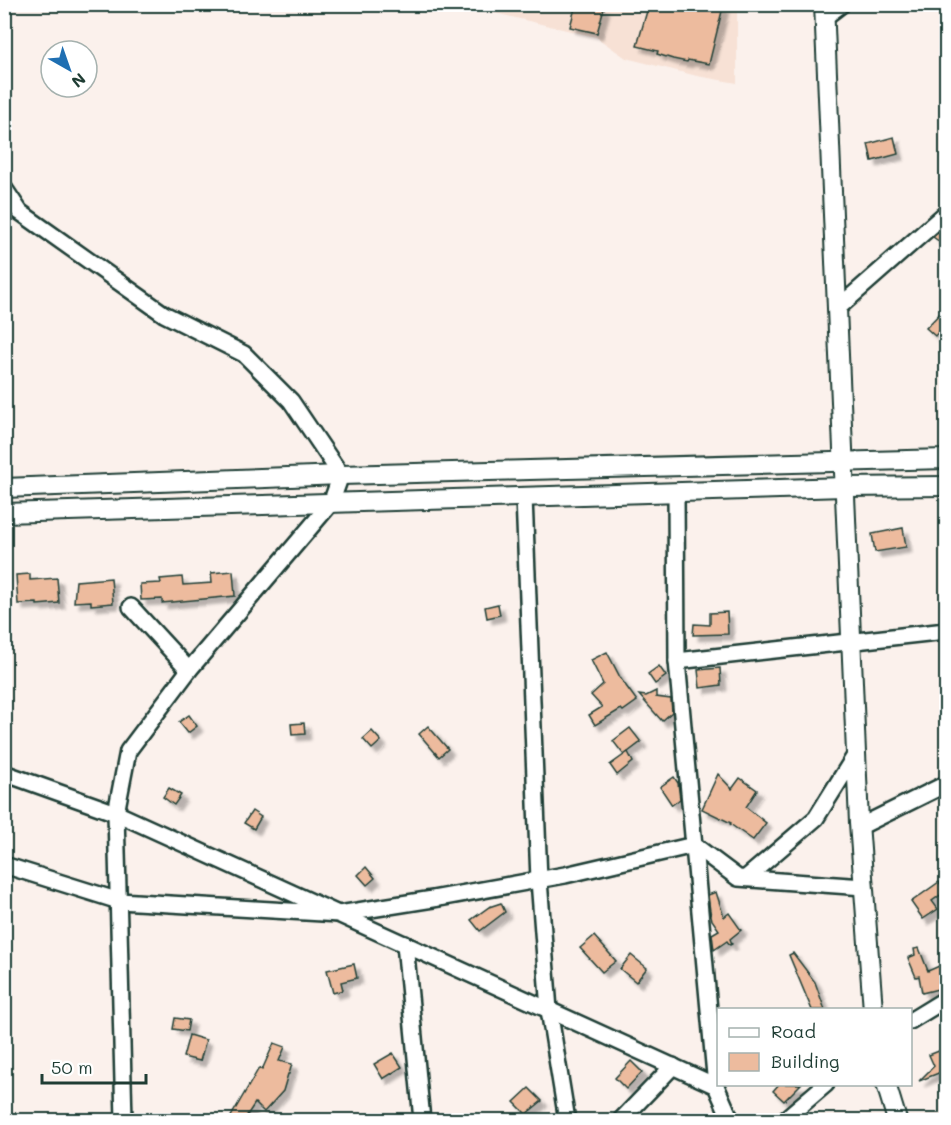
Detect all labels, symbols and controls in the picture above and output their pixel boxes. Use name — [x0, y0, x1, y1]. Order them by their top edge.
north arrow — [39, 39, 99, 99]
text: N — [68, 69, 90, 93]
legend — [717, 1008, 912, 1086]
text: Road — [771, 1019, 816, 1043]
scale bar — [42, 1047, 146, 1085]
text: Building — [771, 1049, 839, 1073]
text: 50 m — [51, 1055, 93, 1079]

